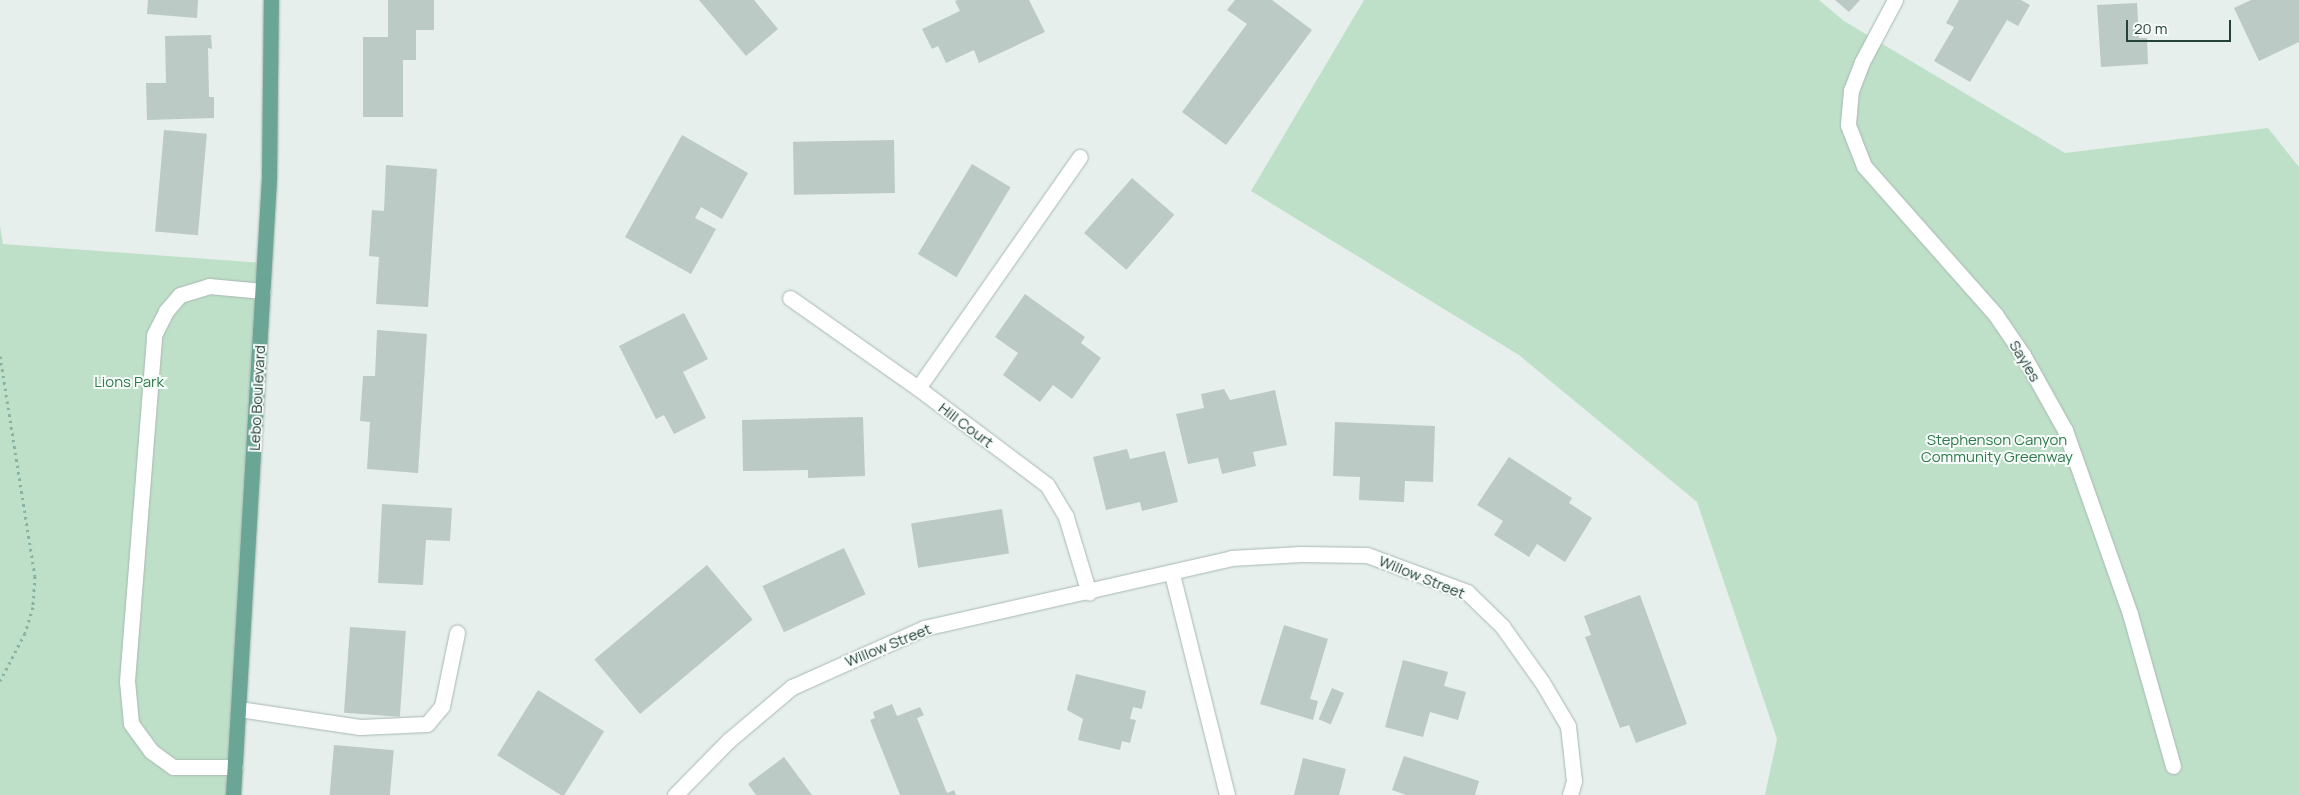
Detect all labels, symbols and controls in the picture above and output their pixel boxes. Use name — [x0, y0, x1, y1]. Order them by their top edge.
scale bar — [2129, 10, 2234, 42]
text: 20 m — [2134, 18, 2167, 39]
street label: Sayles — [2006, 337, 2044, 385]
street label: Lebo Boulevard — [245, 345, 269, 451]
park label: Lions Park — [94, 373, 164, 391]
street label: Hill Court — [935, 399, 997, 451]
park label: Stephenson Canyon Community Greenway — [1921, 430, 2073, 465]
street label: Willow Street — [1376, 552, 1468, 602]
street label: Willow Street — [842, 620, 934, 670]

